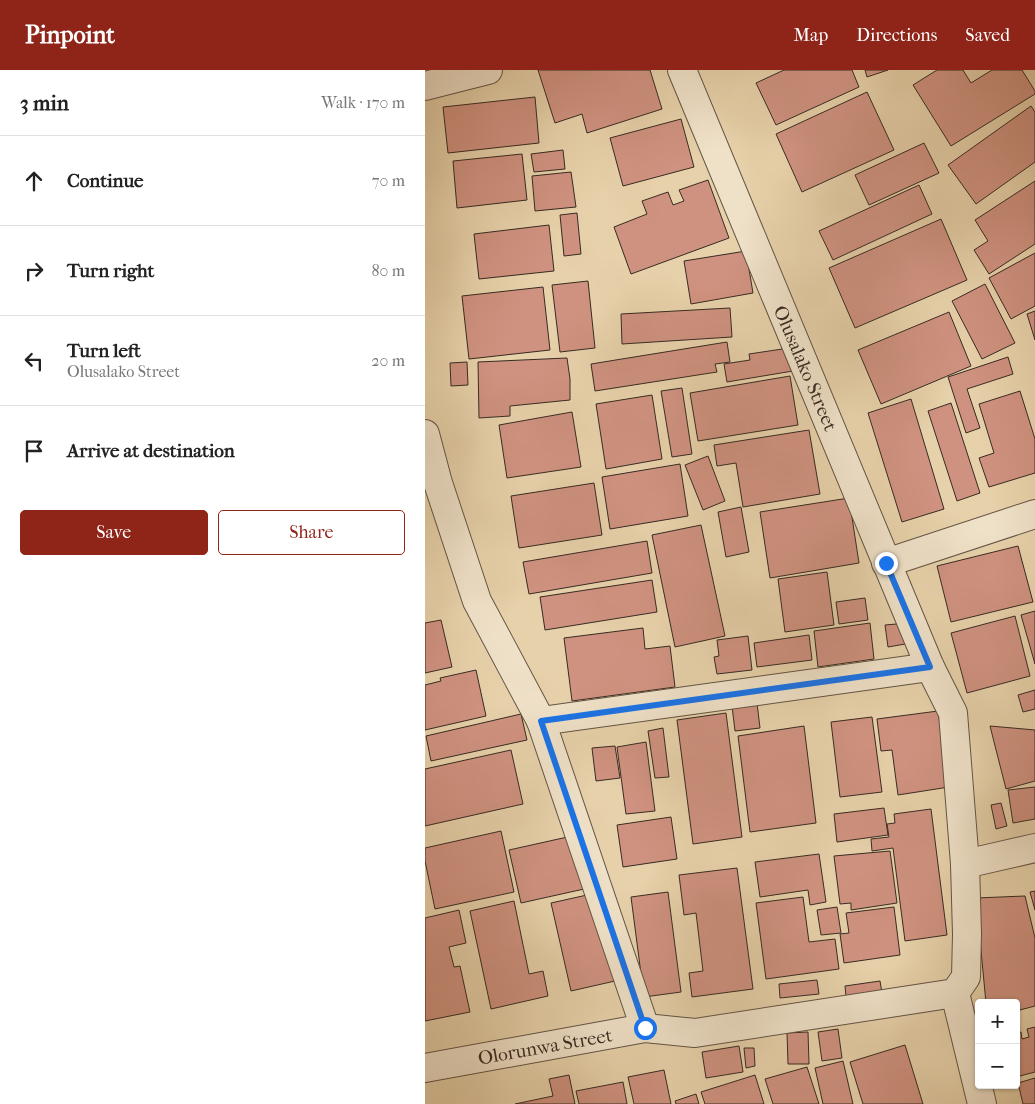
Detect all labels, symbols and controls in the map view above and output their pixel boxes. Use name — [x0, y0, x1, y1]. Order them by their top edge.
text: Pinpoint — [25, 21, 115, 49]
text: Map — [794, 25, 828, 46]
text: Directions — [856, 25, 937, 46]
text: Saved — [965, 25, 1010, 46]
text: 3 min — [20, 91, 69, 115]
text: Walk · 170 m — [321, 93, 405, 112]
icon: ahead — [20, 167, 48, 195]
text: Continue — [67, 170, 143, 192]
text: 70 m — [372, 171, 405, 190]
icon: right — [20, 257, 48, 285]
text: Turn right — [67, 260, 154, 282]
text: 80 m — [371, 261, 405, 280]
street label: Olusalako Street — [769, 302, 841, 435]
text: Turn left — [67, 340, 141, 362]
icon: left — [20, 347, 48, 375]
text: 20 m — [371, 351, 405, 370]
text: Olusalako Street — [67, 362, 180, 381]
icon: arrive — [20, 437, 48, 465]
text: Arrive at destination — [67, 440, 235, 462]
button: Save — [20, 510, 208, 555]
button: Share — [218, 510, 405, 555]
route end — [875, 552, 898, 575]
map controls — [975, 999, 1020, 1089]
button: + — [975, 999, 1020, 1044]
route start — [634, 1017, 657, 1040]
street label: Olorunwa Street — [476, 1024, 614, 1070]
button: − — [975, 1044, 1020, 1089]

